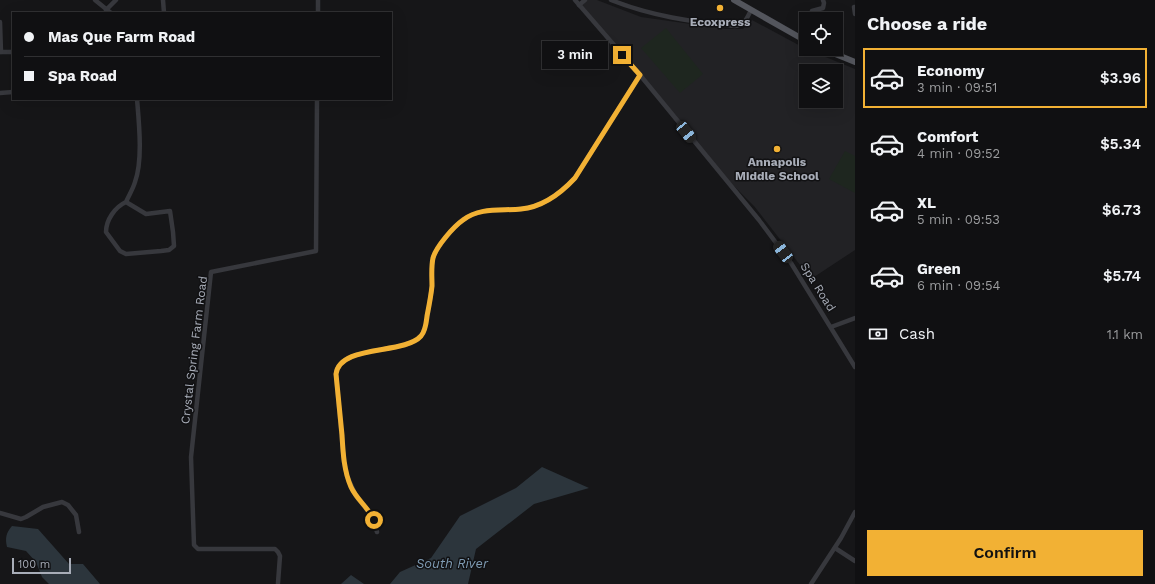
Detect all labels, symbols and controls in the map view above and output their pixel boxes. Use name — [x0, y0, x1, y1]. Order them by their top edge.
marker: Ecoxpress — [715, 3, 725, 13]
map controls — [799, 12, 843, 108]
button: locate — [799, 12, 843, 56]
text: Choose a ride — [867, 13, 987, 34]
place label: Ecoxpress — [690, 15, 751, 29]
text: Mas Que Farm Road — [48, 28, 195, 46]
callout: 3 min — [542, 41, 608, 69]
route end — [613, 46, 631, 64]
text: 3 min — [557, 47, 593, 62]
icon: car — [869, 60, 905, 96]
text: Economy — [917, 62, 984, 80]
button: layers — [799, 64, 843, 108]
text: Spa Road — [48, 67, 117, 85]
text: $3.96 — [1100, 69, 1141, 87]
text: 3 min · 09:51 — [917, 80, 997, 95]
car — [674, 119, 698, 145]
icon: car — [869, 126, 905, 162]
text: Comfort — [917, 128, 978, 146]
text: $5.34 — [1100, 135, 1141, 153]
marker: Annapolis Middle School — [772, 144, 782, 154]
text: 4 min · 09:52 — [917, 146, 1000, 161]
place label: Annapolis Middle School — [735, 155, 819, 183]
icon: car — [869, 192, 905, 228]
text: XL — [917, 194, 936, 212]
text: $6.73 — [1102, 201, 1141, 219]
text: 5 min · 09:53 — [917, 212, 1000, 227]
car — [771, 239, 795, 265]
icon: car — [869, 258, 905, 294]
street label: Spa Road — [797, 260, 839, 314]
text: Green — [917, 260, 961, 278]
text: $5.74 — [1103, 267, 1141, 285]
street label: Crystal Spring Farm Road — [178, 275, 210, 425]
text: 6 min · 09:54 — [917, 278, 1001, 293]
icon: cash — [867, 323, 889, 345]
text: Cash — [899, 325, 935, 343]
text: 1.1 km — [1107, 327, 1143, 342]
route start — [365, 511, 383, 529]
button: Confirm — [867, 530, 1143, 576]
scale bar — [12, 556, 71, 575]
water label: South River — [416, 556, 489, 571]
text: 100 m — [18, 558, 50, 571]

